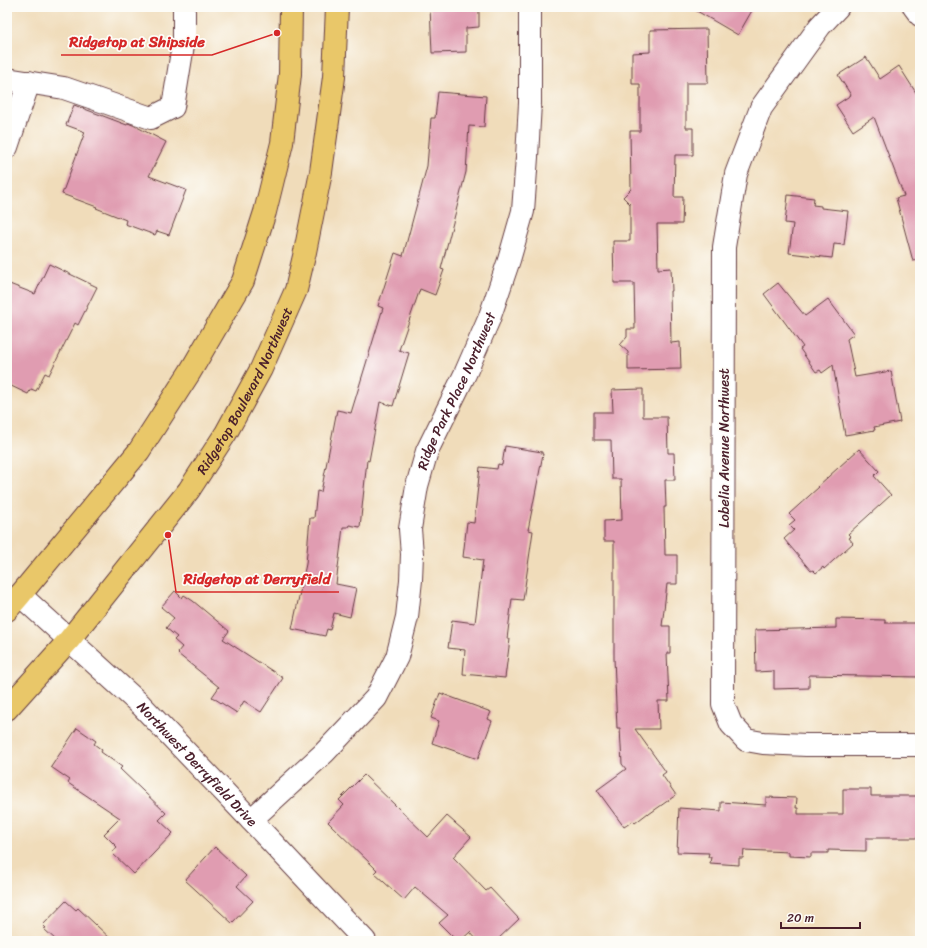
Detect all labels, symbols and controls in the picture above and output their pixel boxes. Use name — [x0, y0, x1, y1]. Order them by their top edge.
callout: Ridgetop at Shipside — [61, 28, 212, 55]
text: Ridgetop at Shipside — [68, 29, 205, 55]
street label: Ridgetop Boulevard Northwest — [190, 303, 300, 480]
street label: Ridge Park Place Northwest — [410, 308, 503, 473]
street label: Lobelia Avenue Northwest — [712, 368, 737, 528]
callout: Ridgetop at Derryfield — [176, 565, 339, 592]
text: Ridgetop at Derryfield — [183, 566, 333, 592]
street label: Northwest Derryfield Drive — [131, 695, 264, 833]
scale bar — [781, 904, 860, 930]
text: 20 m — [787, 907, 814, 929]

